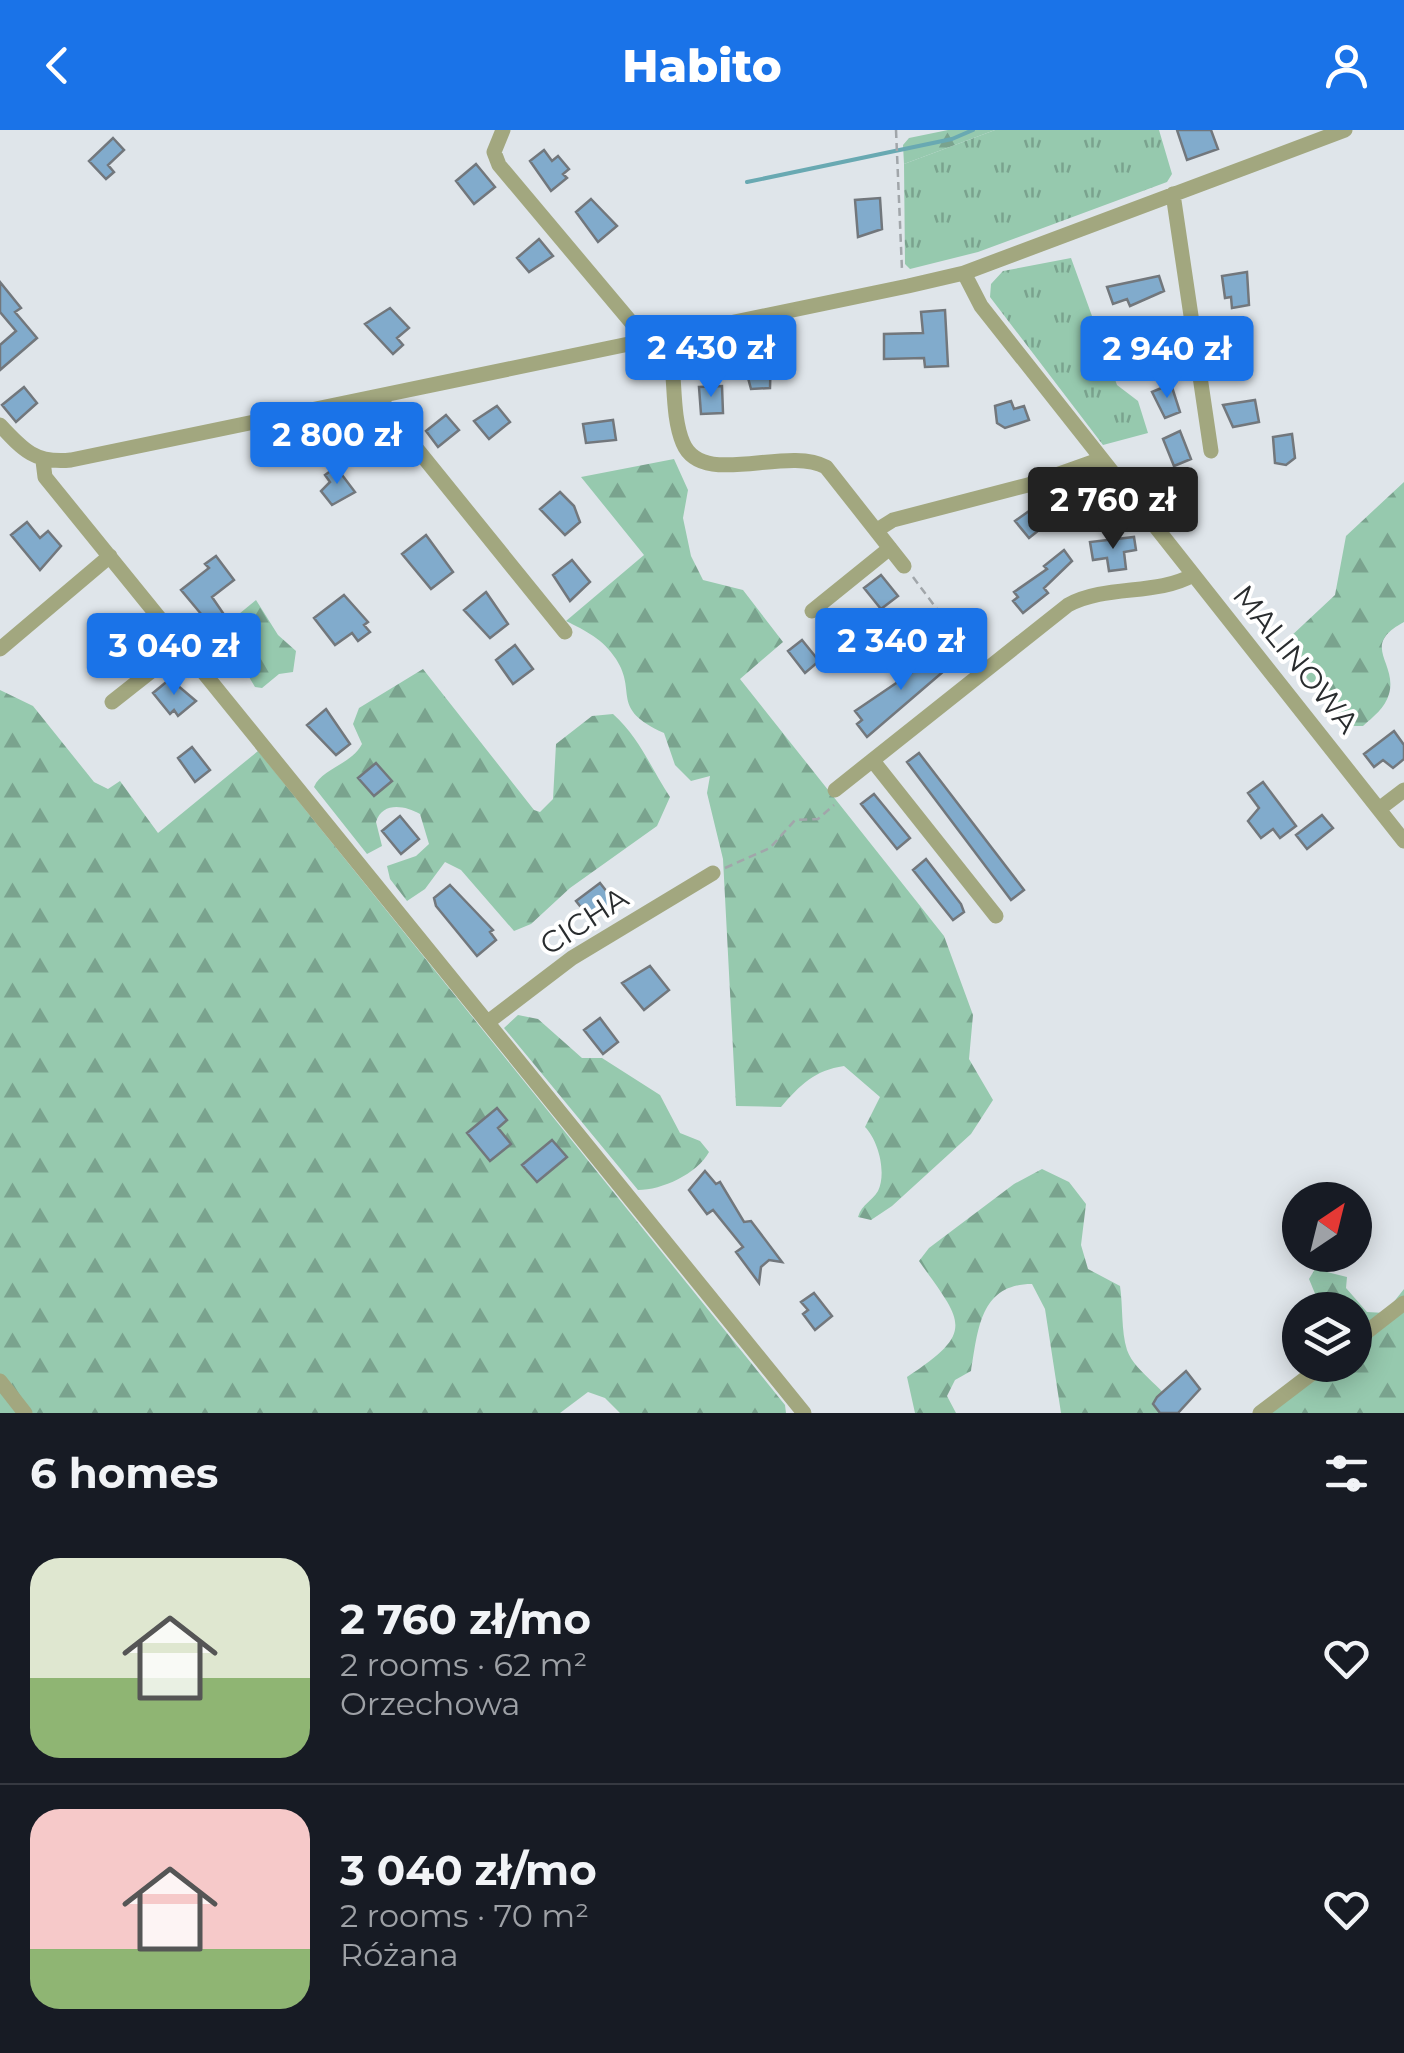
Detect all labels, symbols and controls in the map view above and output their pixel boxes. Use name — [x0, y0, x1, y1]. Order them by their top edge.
icon: back — [30, 38, 85, 93]
text: Habito — [622, 38, 782, 93]
icon: person — [1319, 38, 1374, 93]
pin: 2 430 zł — [608, 315, 814, 400]
pin: 2 940 zł — [1064, 316, 1270, 401]
text: 2 430 zł — [647, 328, 775, 367]
text: 2 940 zł — [1103, 329, 1232, 368]
pin: 2 800 zł — [234, 402, 440, 487]
text: 2 800 zł — [272, 415, 402, 454]
pin: 2 760 zł — [1010, 467, 1216, 552]
text: 2 760 zł — [1050, 480, 1176, 519]
street label: MALINOWA — [1225, 578, 1367, 741]
pin: 2 340 zł — [798, 608, 1004, 693]
pin: 3 040 zł — [71, 613, 277, 698]
text: 2 340 zł — [837, 621, 965, 660]
text: 3 040 zł — [109, 626, 239, 665]
street label: CICHA — [533, 879, 635, 963]
north arrow — [1282, 1182, 1372, 1272]
map controls — [1282, 1182, 1372, 1382]
button: layers — [1282, 1292, 1372, 1382]
icon: filters — [1319, 1446, 1374, 1501]
text: 6 homes — [30, 1447, 218, 1499]
text: 2 760 zł/mo — [340, 1593, 591, 1645]
icon: home — [110, 1598, 230, 1718]
icon: heart — [1319, 1631, 1374, 1686]
text: 2 rooms · 62 m² — [340, 1645, 587, 1684]
text: Orzechowa — [340, 1684, 520, 1723]
text: 3 040 zł/mo — [340, 1844, 597, 1896]
icon: home — [110, 1849, 230, 1969]
icon: heart — [1319, 1882, 1374, 1937]
text: 2 rooms · 70 m² — [340, 1896, 589, 1935]
text: Różana — [340, 1935, 459, 1974]

